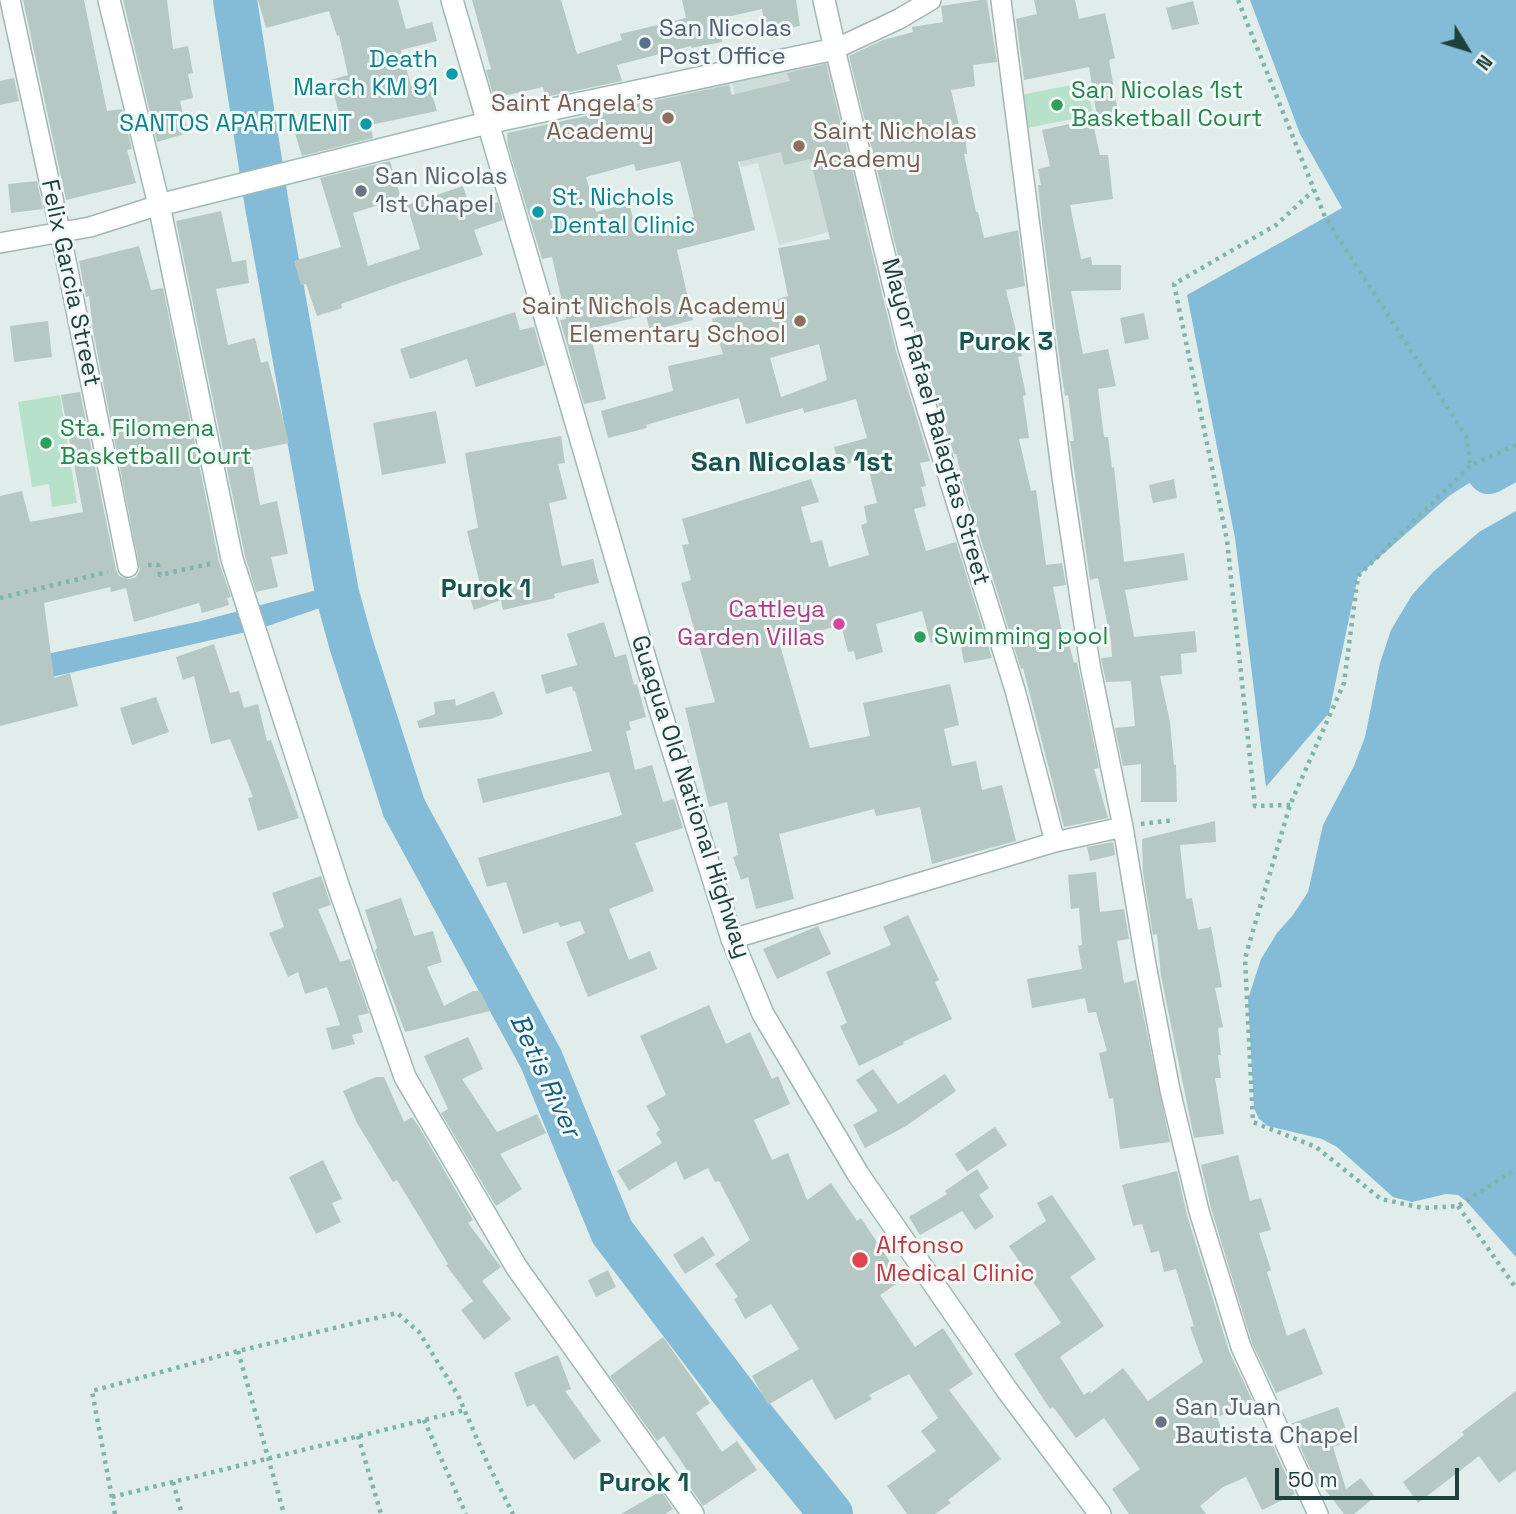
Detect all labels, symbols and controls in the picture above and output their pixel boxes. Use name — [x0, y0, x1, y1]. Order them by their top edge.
north arrow — [1432, 14, 1502, 84]
place label: San Nicolas Post Office — [659, 15, 792, 71]
marker: San Nicolas Post Office — [637, 35, 653, 51]
place label: Death March KM 91 — [293, 46, 438, 102]
text: N — [1470, 50, 1498, 75]
marker: Death March KM 91 — [444, 66, 460, 82]
place label: San Nicolas 1st Basketball Court — [1071, 77, 1262, 133]
place label: Saint Angela's Academy — [491, 90, 654, 146]
marker: San Nicolas 1st Basketball Court — [1049, 97, 1065, 113]
place label: SANTOS APARTMENT — [119, 110, 352, 138]
marker: Saint Angela's Academy — [660, 110, 676, 126]
marker: SANTOS APARTMENT — [358, 116, 374, 132]
place label: Saint Nicholas Academy — [813, 118, 977, 174]
marker: Saint Nicholas Academy — [791, 138, 807, 154]
place label: San Nicolas 1st Chapel — [375, 163, 508, 219]
street label: Felix Garcia Street — [34, 177, 106, 389]
marker: San Nicolas 1st Chapel — [353, 183, 369, 199]
place label: St. Nichols Dental Clinic — [552, 184, 695, 240]
marker: St. Nichols Dental Clinic — [530, 204, 546, 220]
street label: Mayor Rafael Balagtas Street — [874, 255, 996, 589]
place label: Saint Nichols Academy Elementary School — [522, 293, 786, 349]
marker: Saint Nichols Academy Elementary School — [792, 313, 808, 329]
district label: Purok 3 — [959, 327, 1053, 359]
place label: Sta. Filomena Basketball Court — [60, 415, 251, 471]
marker: Sta. Filomena Basketball Court — [38, 435, 54, 451]
district label: San Nicolas 1st — [691, 446, 893, 480]
district label: Purok 1 — [441, 574, 531, 606]
place label: Cattleya Garden Villas — [677, 596, 825, 652]
marker: Cattleya Garden Villas — [831, 616, 847, 632]
place label: Swimming pool — [934, 623, 1108, 651]
marker: Swimming pool — [912, 629, 928, 645]
street label: Guagua Old National Highway — [624, 632, 756, 962]
water label: Betis River — [502, 1009, 586, 1143]
place label: Alfonso Medical Clinic — [876, 1232, 1035, 1288]
marker: Alfonso Medical Clinic — [850, 1250, 870, 1270]
place label: San Juan Bautista Chapel — [1175, 1394, 1359, 1450]
marker: San Juan Bautista Chapel — [1153, 1414, 1169, 1430]
scale bar — [1278, 1454, 1462, 1498]
text: 50 m — [1288, 1466, 1338, 1493]
district label: Purok 1 — [599, 1468, 689, 1500]

